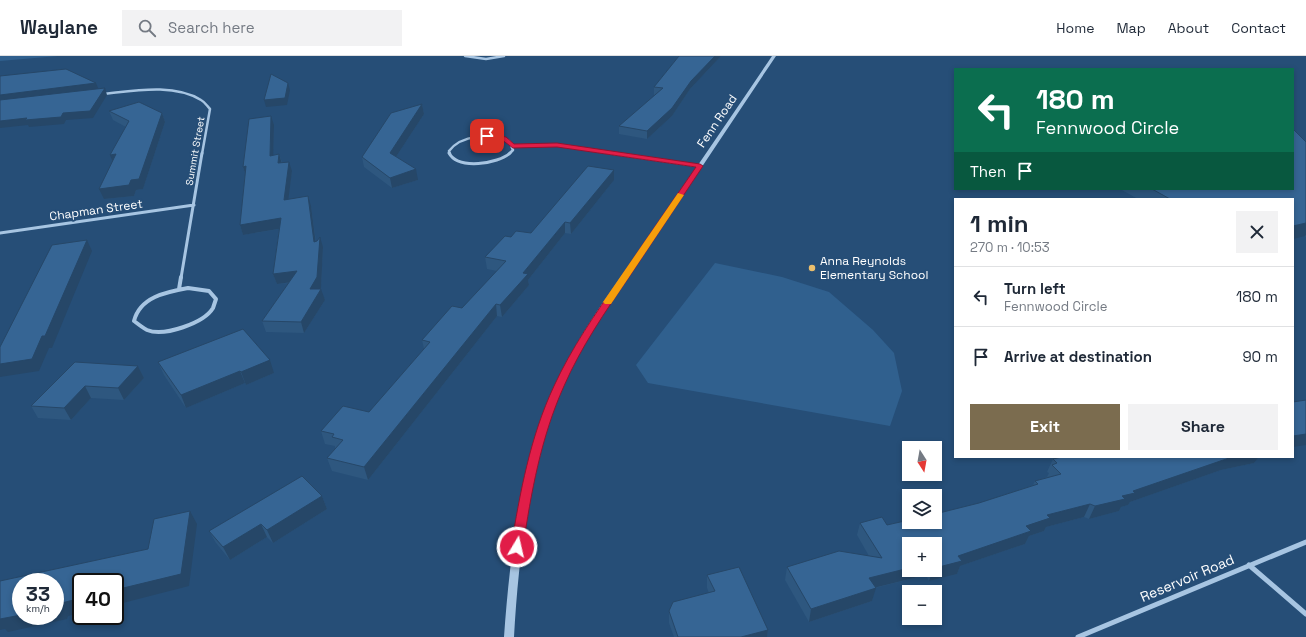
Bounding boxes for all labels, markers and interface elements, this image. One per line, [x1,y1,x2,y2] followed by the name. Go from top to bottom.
[122,10,402,46] search box
[20,15,98,40] text: Waylane
[136,17,158,39] icon: search
[168,18,255,37] text: Search here
[1056,19,1094,37] text: Home
[1116,19,1146,37] text: Map
[1168,19,1209,37] text: About
[1231,19,1286,37] text: Contact
[1036,81,1115,117] text: 180 m
[970,84,1022,136] icon: left
[693,91,741,151] street label: Fenn Road
[183,115,208,186] street label: Summit Street
[1036,116,1179,139] text: Fennwood Circle
[470,119,504,153] pin
[476,125,498,147] icon: arrive
[1014,160,1036,182] icon: arrive
[970,162,1006,181] text: Then
[48,196,144,224] street label: Chapman Street
[970,208,1029,239] text: 1 min
[1236,211,1278,253] button: close
[970,239,1050,256] text: 270 m · 10:53
[820,253,928,283] place label: Anna Reynolds Elementary School
[807,263,817,273] marker: Anna Reynolds Elementary School
[1004,279,1066,298] text: Turn left
[970,286,992,308] icon: left
[1236,287,1278,306] text: 180 m
[1004,298,1107,315] text: Fennwood Circle
[970,346,992,368] icon: arrive
[1004,347,1152,366] text: Arrive at destination
[1242,347,1278,366] text: 90 m
[970,404,1120,450] button: Exit
[1128,404,1278,450] button: Share
[902,441,942,481] north arrow
[902,441,942,625] map controls
[902,489,942,529] button: layers
[496,526,538,568] position arrow
[902,537,942,577] button: +
[1137,550,1237,606] street label: Reservoir Road
[72,573,124,625] speed limit sign: 40
[26,581,50,607] text: 33
[902,585,942,625] button: −
[26,602,50,615] text: km/h

